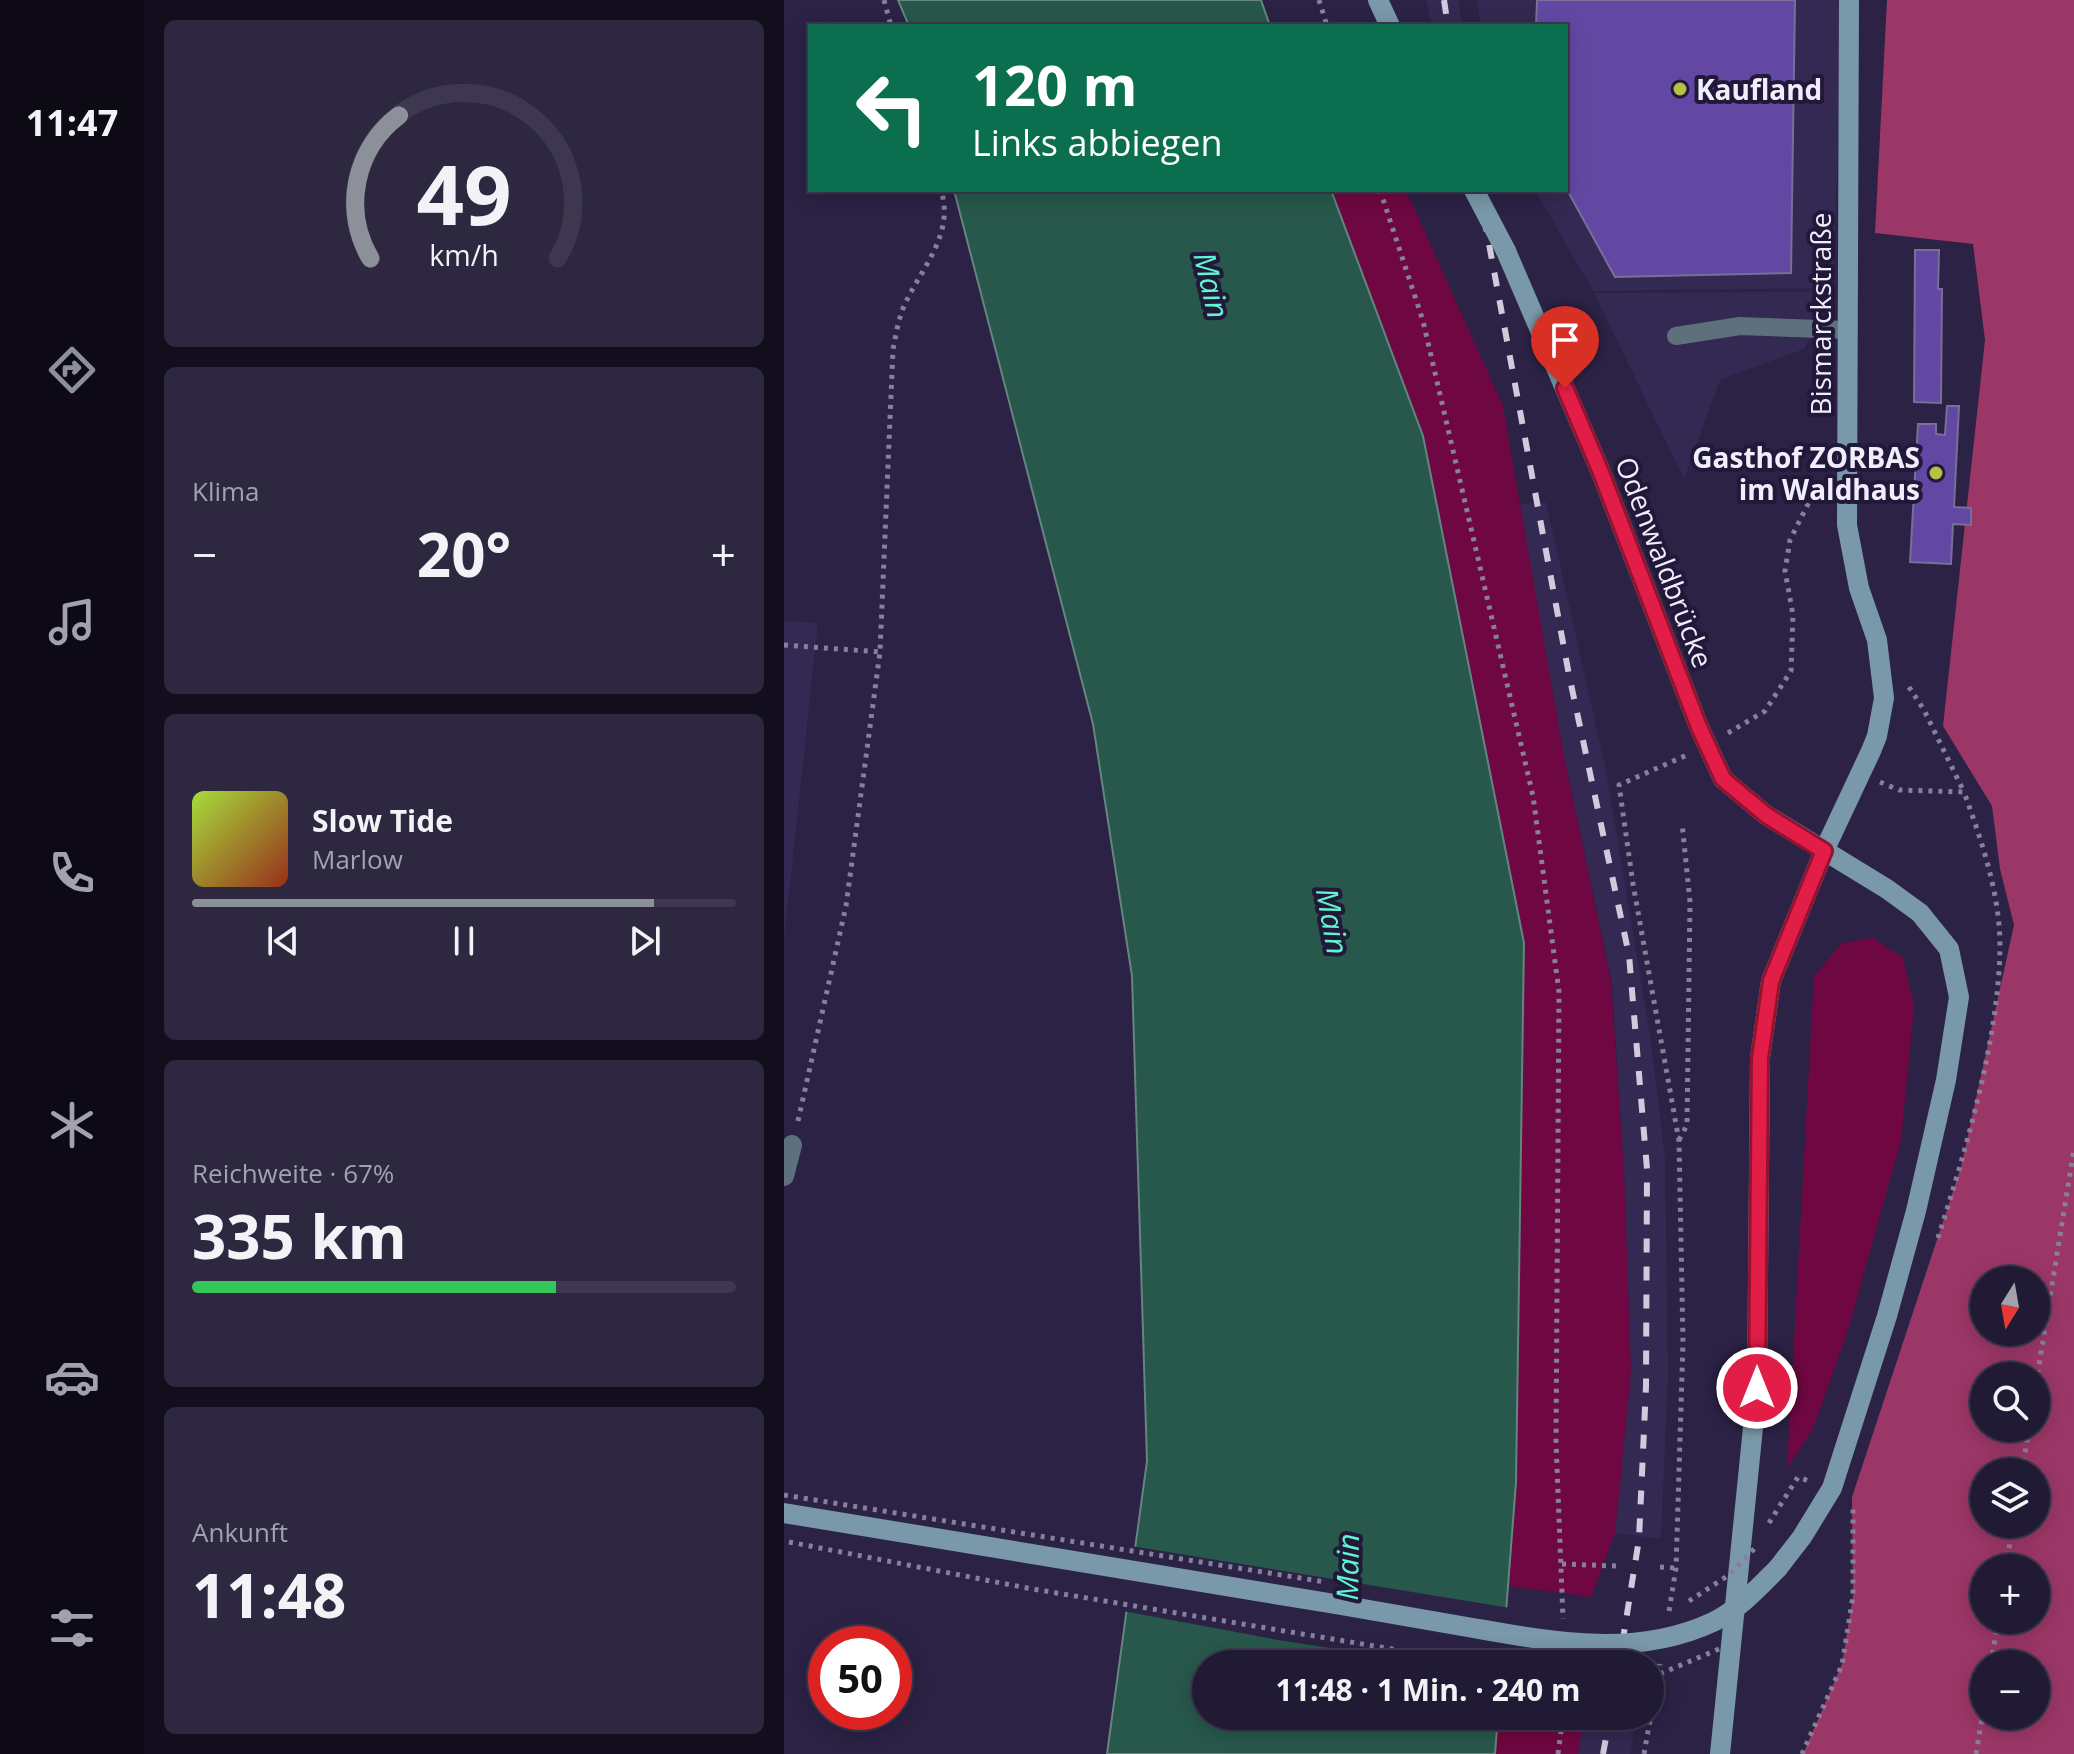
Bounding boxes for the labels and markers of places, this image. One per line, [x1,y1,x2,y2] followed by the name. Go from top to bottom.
[1696,70,1822,108] place label: Kaufland
[1671,80,1689,98] marker: Kaufland
[1531,306,1599,388] pin
[1692,438,1920,508] place label: Gasthof ZORBAS im Waldhaus
[1927,464,1945,482] marker: Gasthof ZORBAS im Waldhaus

